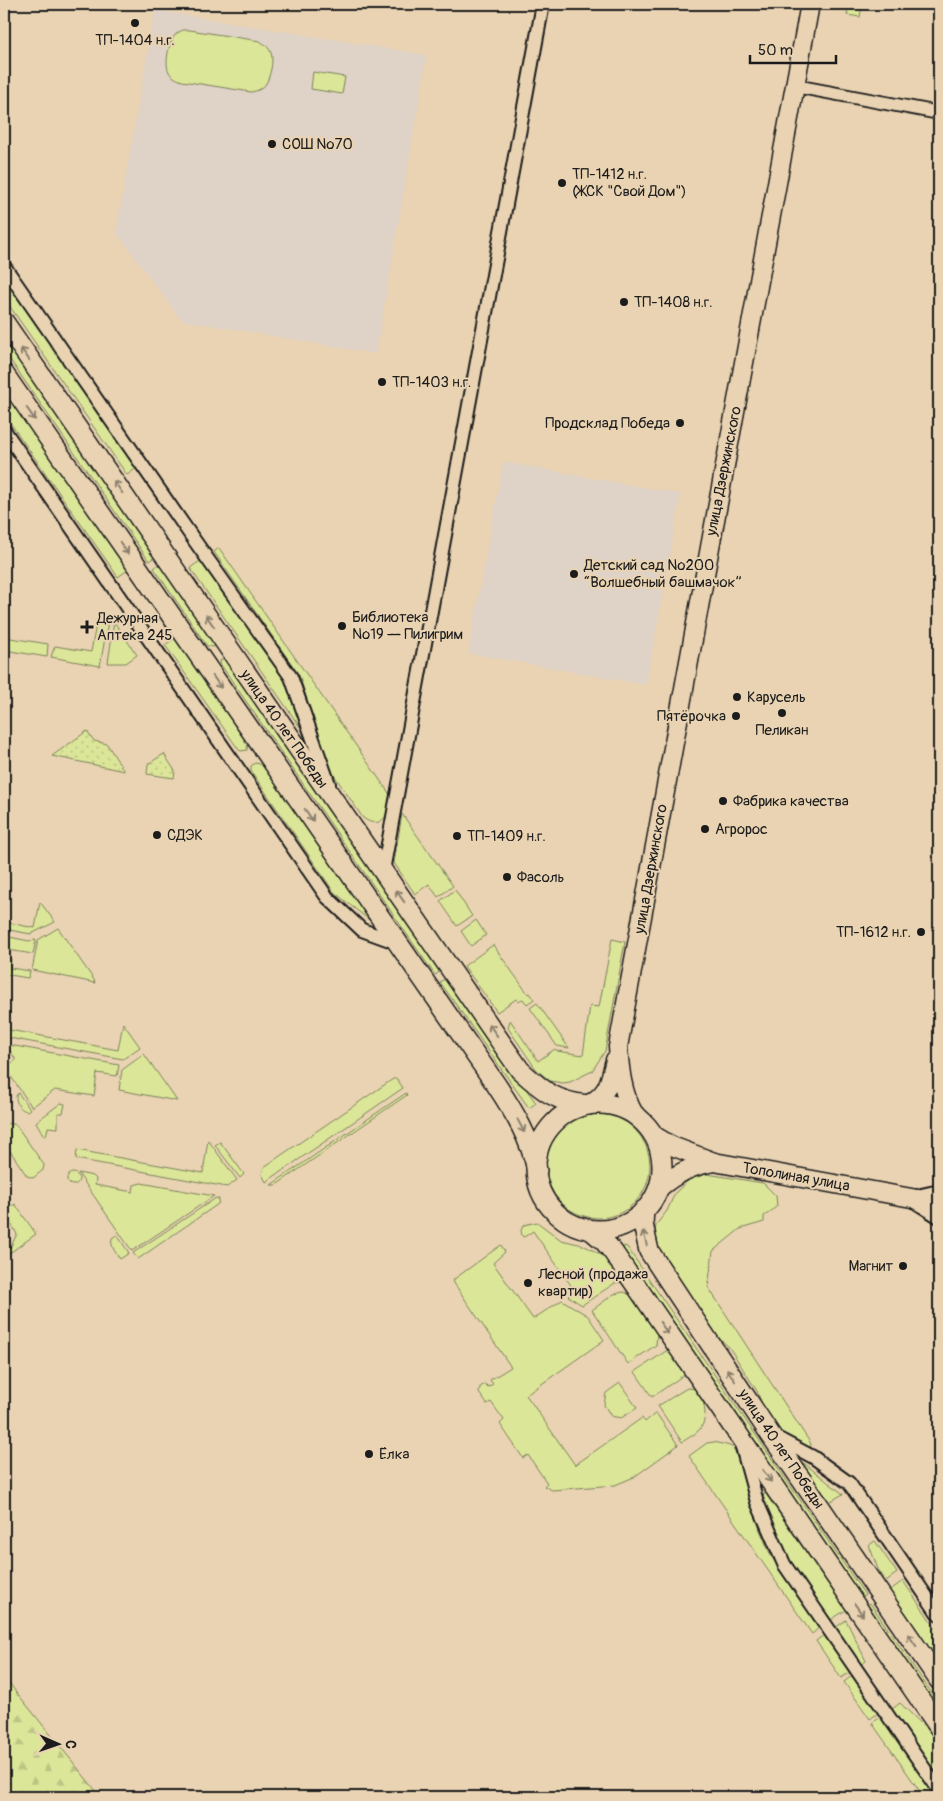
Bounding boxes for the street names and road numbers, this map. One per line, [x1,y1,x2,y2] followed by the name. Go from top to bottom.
[702,405,746,538] street label: улица Дзержинского
[235,665,332,792] street label: улица 40 лет Победы
[630,803,672,936] street label: улица Дзержинского
[741,1158,851,1196] street label: Тополиная улица
[733,1385,828,1513] street label: улица 40 лет Победы

